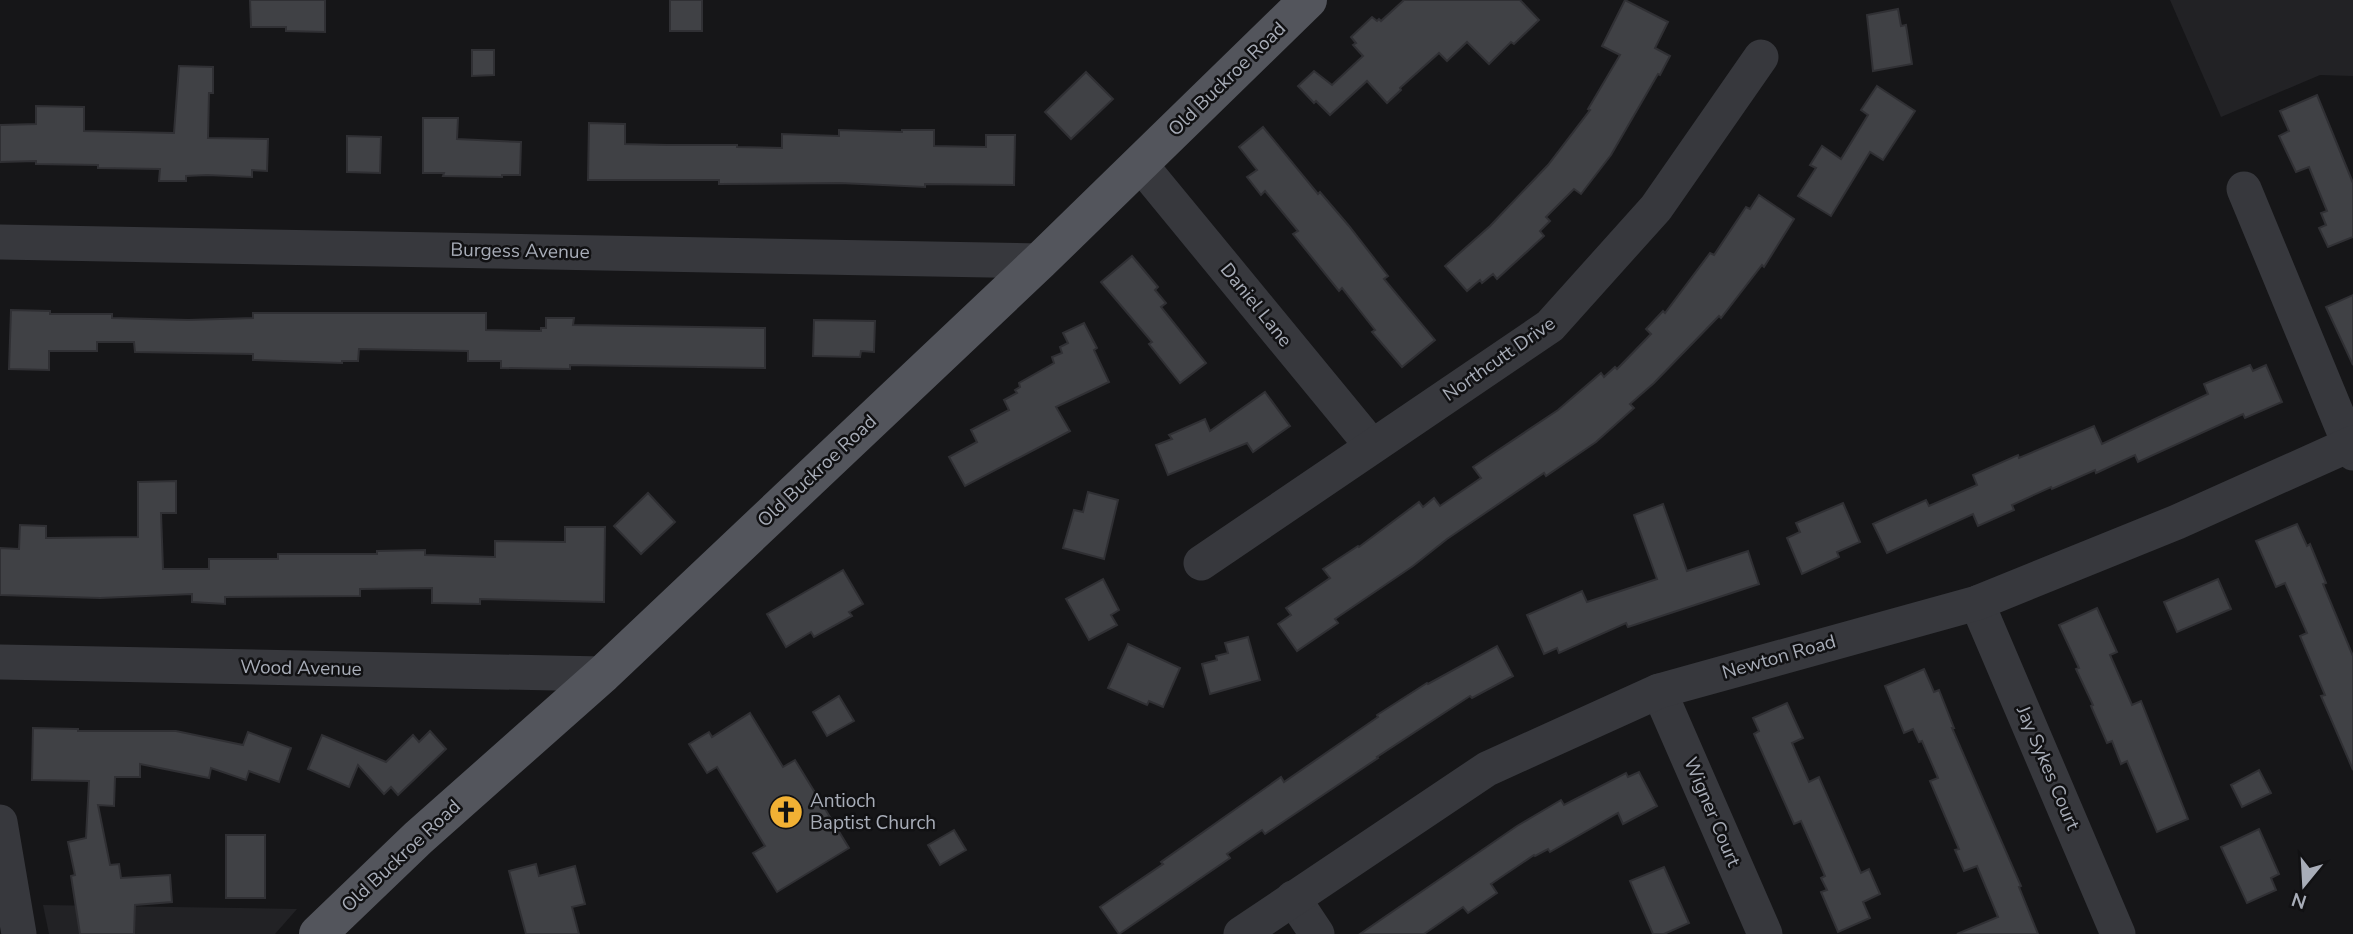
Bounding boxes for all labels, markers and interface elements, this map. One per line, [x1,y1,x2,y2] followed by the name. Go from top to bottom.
[1162,16,1292,142] street label: Old Buckroe Road
[450,237,590,265] street label: Burgess Avenue
[1214,257,1298,353] street label: Daniel Lane
[1438,311,1560,407] street label: Northcutt Drive
[752,409,882,533] street label: Old Buckroe Road
[1719,628,1839,686] street label: Newton Road
[240,654,362,682] street label: Wood Avenue
[2010,701,2086,835] street label: Jay Sykes Court
[1677,753,1747,871] street label: Wigner Court
[810,788,936,836] place label: Antioch Baptist Church
[767,793,805,831] church icon: Antioch Baptist Church
[336,794,466,918] street label: Old Buckroe Road
[2269,850,2339,920] north arrow
[2288,886,2310,915] text: N

